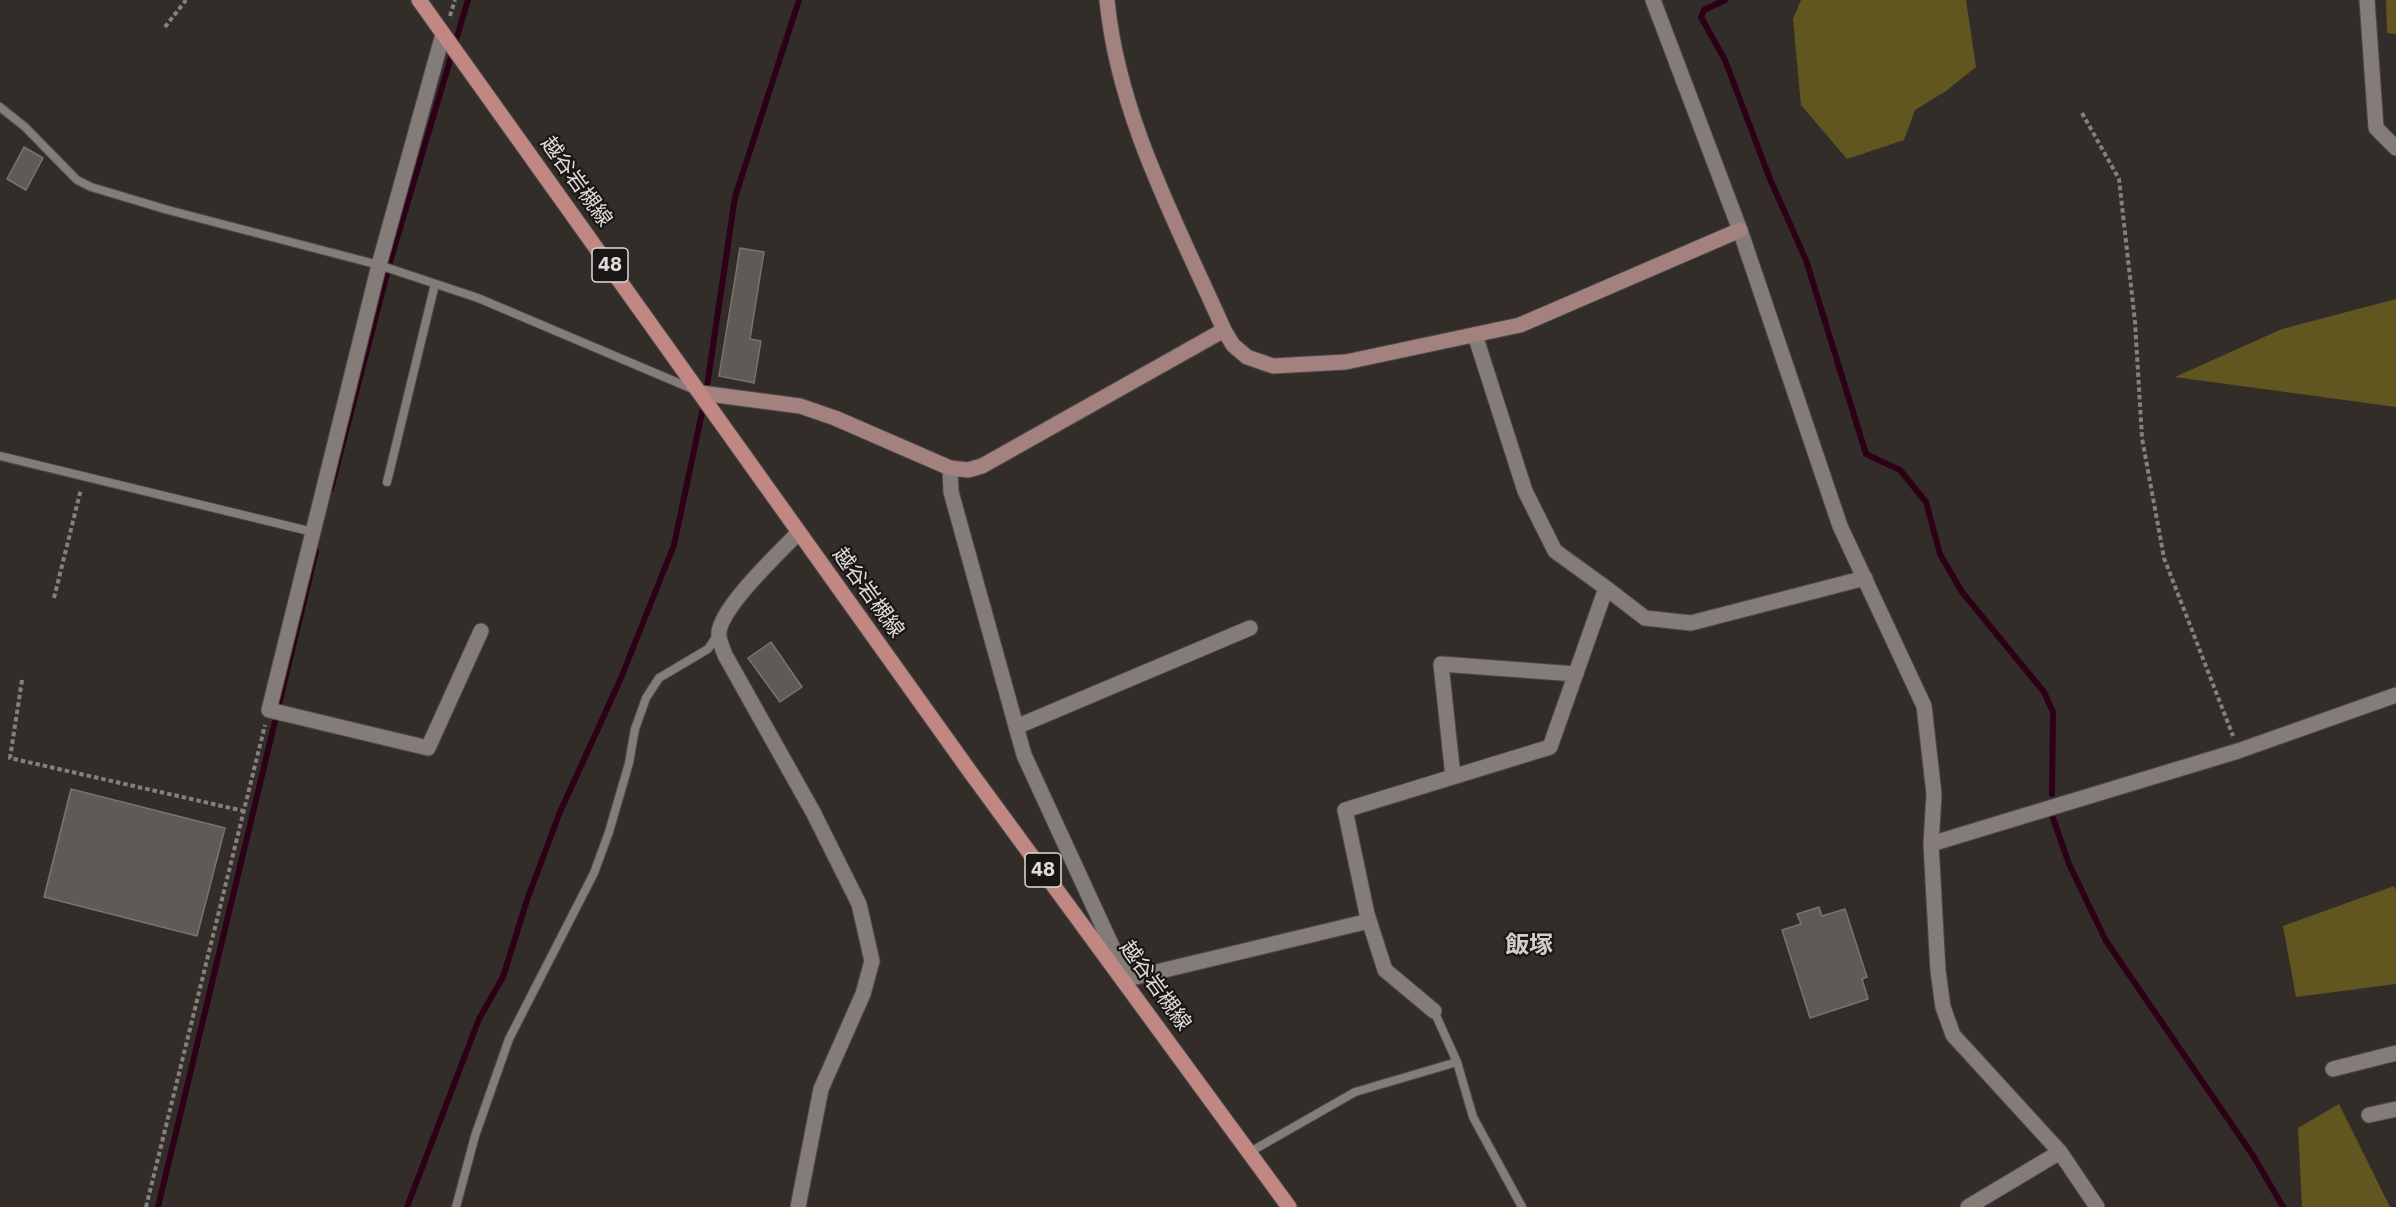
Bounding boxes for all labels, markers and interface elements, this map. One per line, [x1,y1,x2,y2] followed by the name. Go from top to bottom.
[535,132,617,232] street label: 越谷岩槻線
[592,248,628,282] road number: 48
[827,543,909,643] street label: 越谷岩槻線
[1025,853,1061,887] road number: 48
[1505,932,1553,960] district label: 飯塚
[1114,936,1196,1036] street label: 越谷岩槻線

